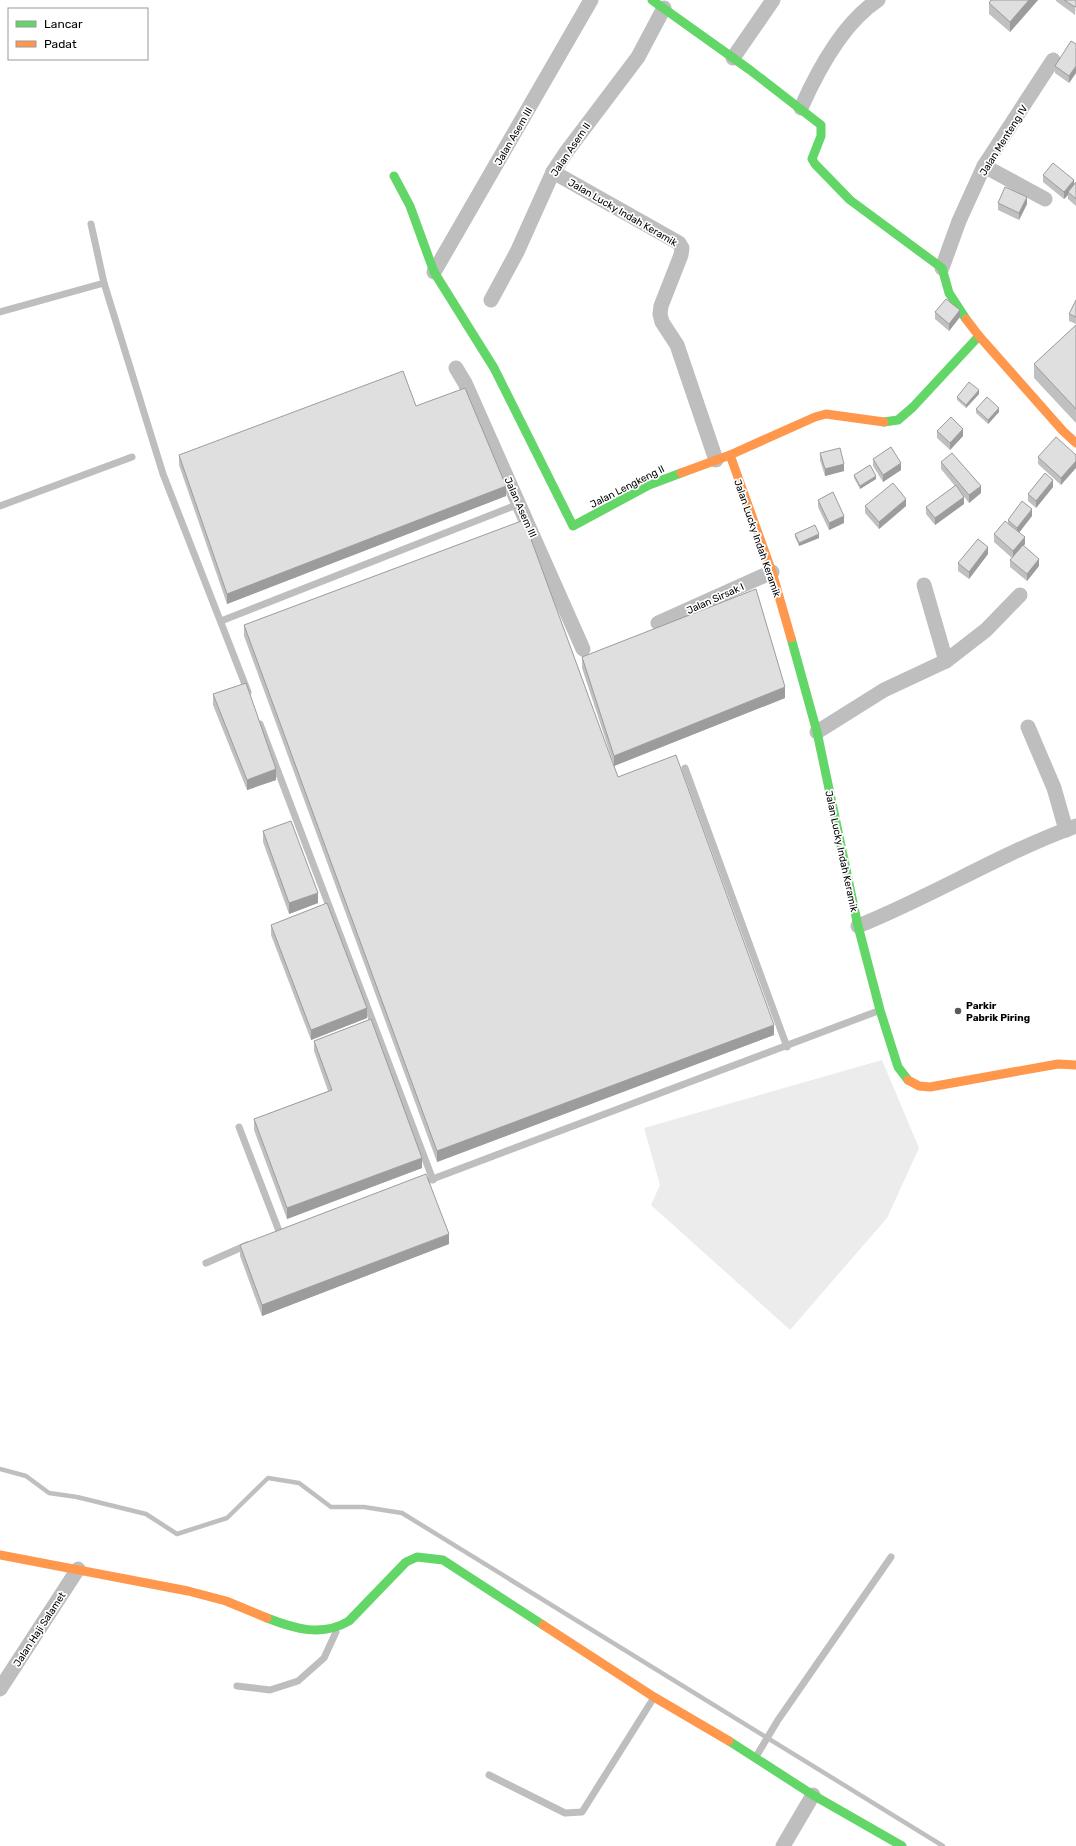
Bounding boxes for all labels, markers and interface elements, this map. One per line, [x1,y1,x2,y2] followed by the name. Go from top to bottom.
[8,8,148,60] legend
[44,17,83,31] text: Lancar
[44,37,77,51] text: Padat
[977,103,1031,178] street label: Jalan Menteng IV
[492,105,535,168] street label: Jalan Asem III
[548,120,593,179] street label: Jalan Asem II
[566,177,680,249] street label: Jalan Lucky Indah Keramik
[588,463,667,511] street label: Jalan Lengkeng II
[501,475,539,540] street label: Jalan Asem III
[731,478,783,600] street label: Jalan Lucky Indah Keramik
[685,581,746,617] street label: Jalan Sirsak I
[822,789,860,914] street label: Jalan Lucky Indah Keramik
[966,1000,1030,1024] place label: Parkir Pabrik Piring
[953,1006,963,1016] marker: Parkir Pabrik Piring
[11,1590,68,1669] street label: Jalan Haji Salamet

